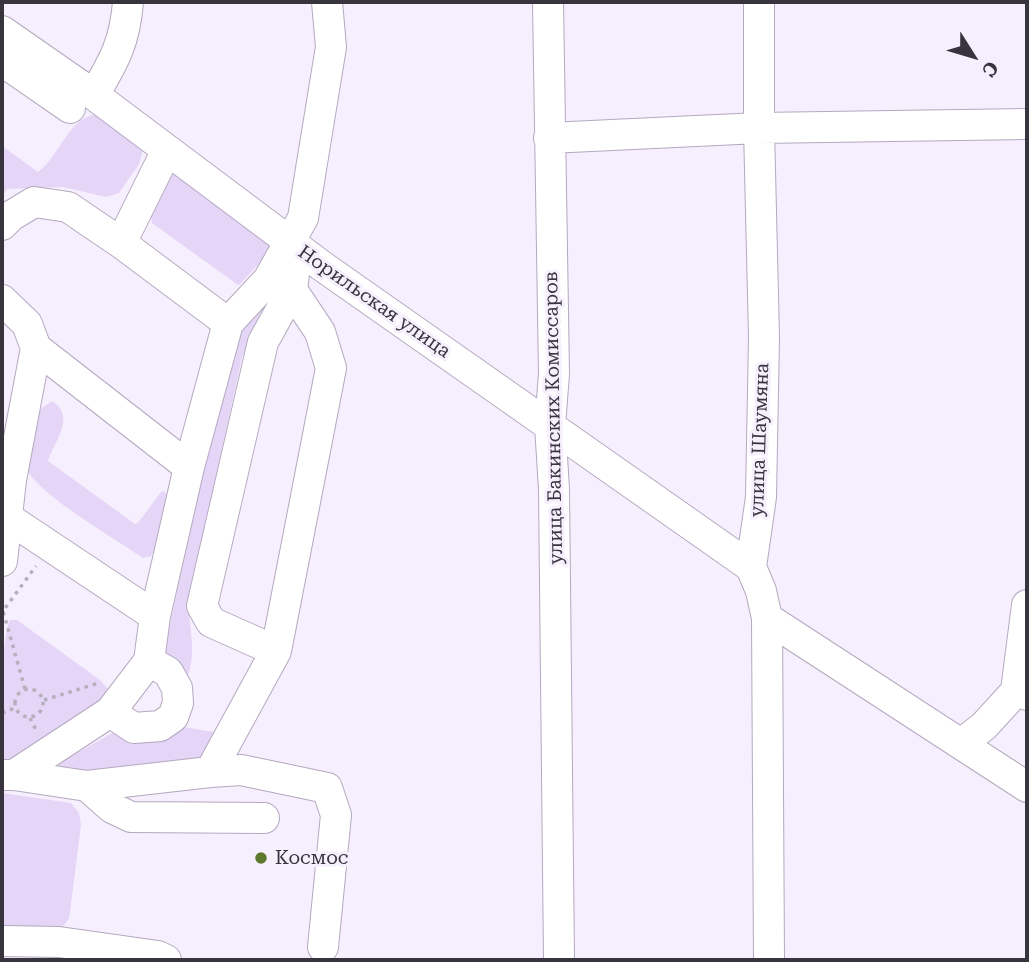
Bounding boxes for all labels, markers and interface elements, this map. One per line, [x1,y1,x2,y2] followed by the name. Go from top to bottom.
[938,21,1008,91] north arrow
[977,57,1003,81] text: С
[293,241,455,363] street label: Норильская улица
[540,271,568,565] street label: улица Бакинских Комиссаров
[746,362,774,518] street label: улица Шаумяна
[275,847,348,869] place label: Космос
[253,850,269,866] marker: Космос

